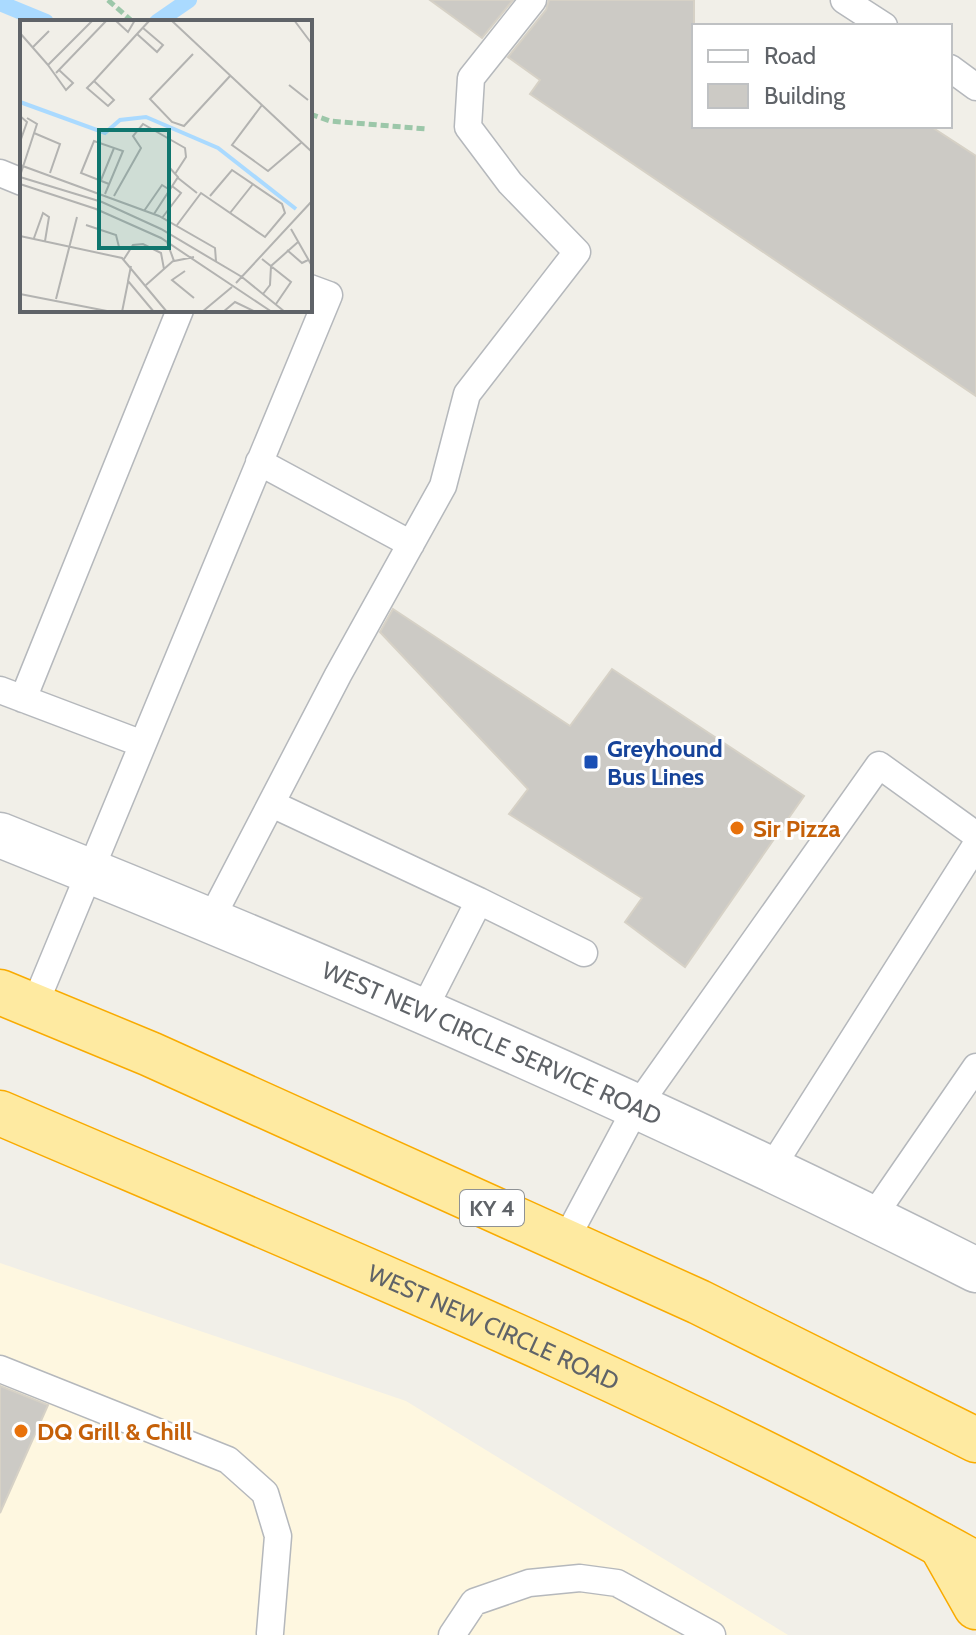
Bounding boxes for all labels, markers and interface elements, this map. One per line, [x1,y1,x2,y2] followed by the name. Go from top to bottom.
[20,20,312,312] inset map
[692,24,952,128] legend
[764,41,816,70] text: Road
[764,81,846,110] text: Building
[607,734,723,791] place label: Greyhound Bus Lines
[582,753,600,771] marker: Greyhound Bus Lines
[753,814,840,843] place label: Sir Pizza
[728,819,746,837] marker: Sir Pizza
[318,955,666,1130] street label: WEST NEW CIRCLE SERVICE ROAD
[460,1190,524,1226] road number: KY 4
[364,1258,624,1396] street label: WEST NEW CIRCLE ROAD
[37,1417,192,1446] place label: DQ Grill & Chill
[12,1422,30,1440] marker: DQ Grill & Chill

